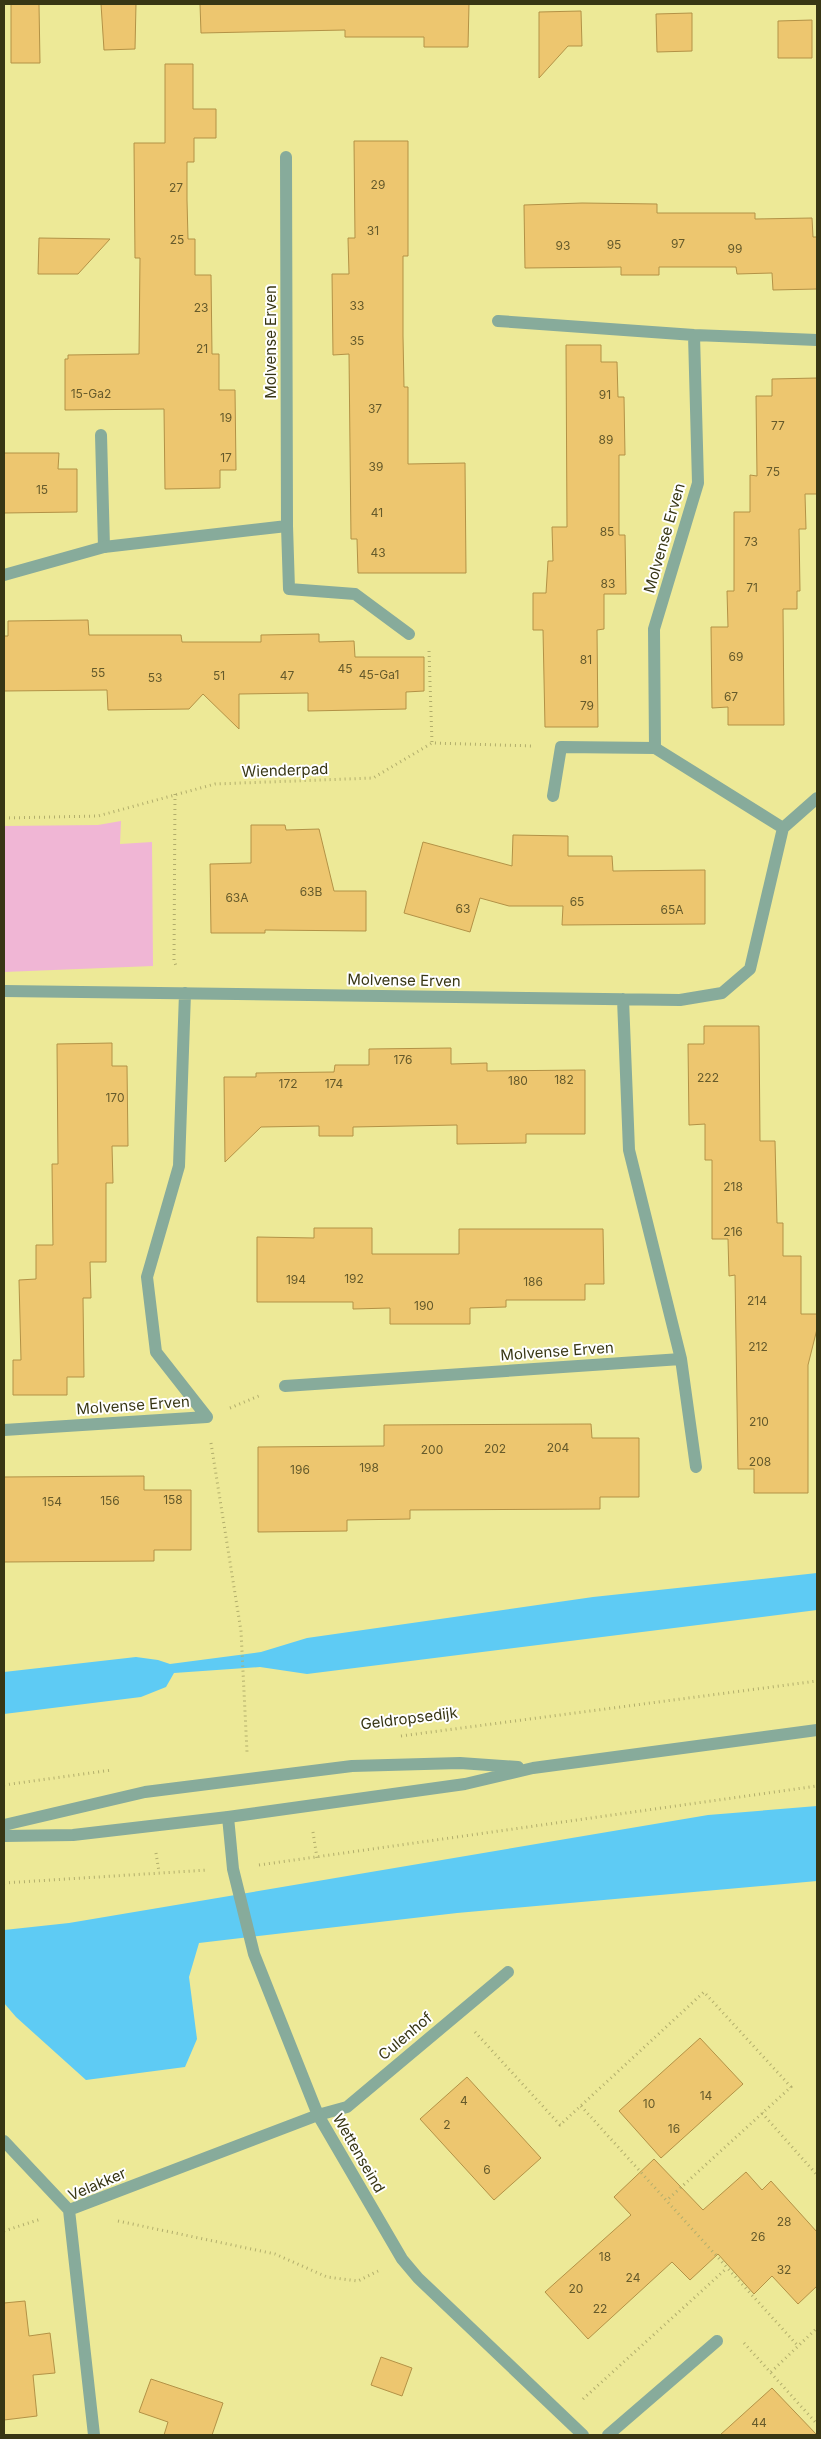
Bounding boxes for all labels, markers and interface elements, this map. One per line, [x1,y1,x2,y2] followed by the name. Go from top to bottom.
[371,177,385,192] house number: 29
[169,180,183,195] house number: 27
[367,223,379,238] house number: 31
[170,232,184,247] house number: 25
[671,236,685,251] house number: 97
[607,237,621,252] house number: 95
[556,238,570,253] house number: 93
[728,241,742,256] house number: 99
[261,285,280,399] street label: Molvense Erven
[350,298,364,313] house number: 33
[194,300,208,315] house number: 23
[350,333,364,348] house number: 35
[196,341,208,356] house number: 21
[71,386,111,401] house number: 15-Ga2
[599,387,611,402] house number: 91
[368,401,382,416] house number: 37
[220,410,232,425] house number: 19
[771,418,785,433] house number: 77
[599,432,613,447] house number: 89
[220,450,232,465] house number: 17
[369,459,383,474] house number: 39
[766,464,780,479] house number: 75
[639,481,689,595] street label: Molvense Erven
[36,482,48,497] house number: 15
[371,505,383,520] house number: 41
[600,524,614,539] house number: 85
[744,534,758,549] house number: 73
[370,545,386,560] house number: 43
[601,576,615,591] house number: 83
[746,580,758,595] house number: 71
[729,649,743,664] house number: 69
[580,652,592,667] house number: 81
[337,661,353,676] house number: 45
[91,665,105,680] house number: 55
[359,667,399,682] house number: 45-Ga1
[213,668,225,683] house number: 51
[280,668,294,683] house number: 47
[148,670,162,685] house number: 53
[724,689,738,704] house number: 67
[580,698,594,713] house number: 79
[241,759,329,781] street label: Wienderpad
[300,884,322,899] house number: 63B
[225,890,249,905] house number: 63A
[570,894,584,909] house number: 65
[456,901,470,916] house number: 63
[660,902,684,917] house number: 65A
[347,970,461,990] street label: Molvense Erven
[394,1052,412,1067] house number: 176
[697,1070,719,1085] house number: 222
[554,1072,574,1087] house number: 182
[508,1073,528,1088] house number: 180
[279,1076,298,1091] house number: 172
[325,1076,344,1091] house number: 174
[105,1090,125,1105] house number: 170
[723,1179,743,1194] house number: 218
[723,1224,743,1239] house number: 216
[344,1271,364,1286] house number: 192
[286,1272,306,1287] house number: 194
[523,1274,543,1289] house number: 186
[747,1293,767,1308] house number: 214
[414,1298,434,1313] house number: 190
[500,1338,614,1364] street label: Molvense Erven
[748,1339,768,1354] house number: 212
[76,1392,190,1418] street label: Molvense Erven
[749,1414,769,1429] house number: 210
[547,1440,570,1455] house number: 204
[484,1441,506,1456] house number: 202
[421,1442,443,1457] house number: 200
[749,1454,771,1469] house number: 208
[359,1460,379,1475] house number: 198
[290,1462,310,1477] house number: 196
[163,1492,183,1507] house number: 158
[100,1493,120,1508] house number: 156
[42,1494,62,1509] house number: 154
[359,1703,459,1733] street label: Geldropsedijk
[374,2008,436,2064] street label: Culenhof
[700,2088,713,2103] house number: 14
[460,2093,468,2108] house number: 4
[643,2096,655,2111] house number: 10
[329,2110,389,2196] street label: Wettenseind
[443,2117,451,2132] house number: 2
[668,2121,680,2136] house number: 16
[483,2162,491,2177] house number: 6
[65,2163,129,2205] street label: Velakker
[777,2214,791,2229] house number: 28
[751,2229,765,2244] house number: 26
[599,2249,611,2264] house number: 18
[777,2262,791,2277] house number: 32
[626,2270,641,2285] house number: 24
[569,2281,583,2296] house number: 20
[593,2301,607,2316] house number: 22
[751,2415,767,2430] house number: 44

